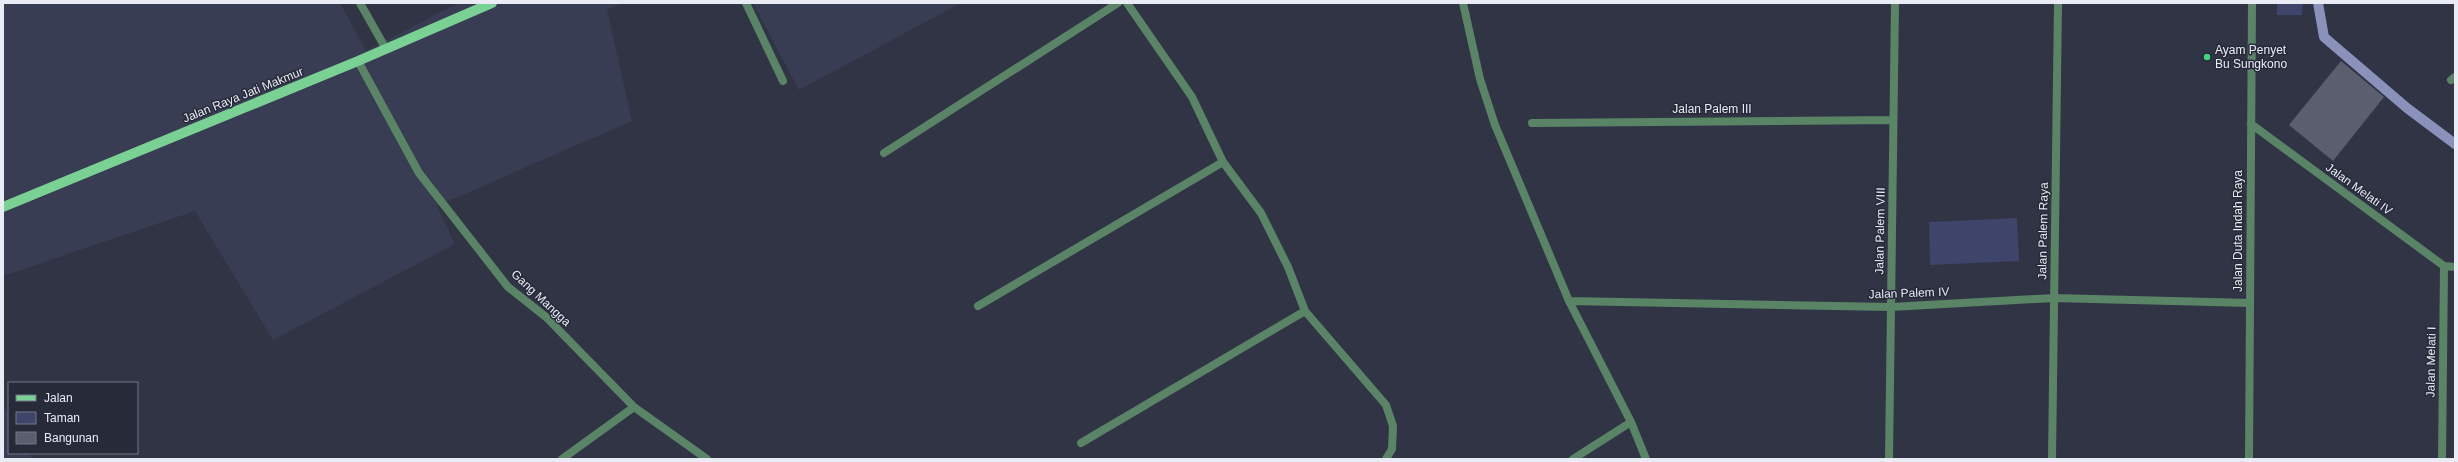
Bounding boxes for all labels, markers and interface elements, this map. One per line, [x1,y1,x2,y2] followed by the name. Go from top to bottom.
[2215,43,2287,71] place label: Ayam Penyet Bu Sungkono
[2202,52,2212,62] marker: Ayam Penyet Bu Sungkono
[181,64,305,126] street label: Jalan Raya Jati Makmur
[1672,102,1752,116] street label: Jalan Palem III
[2323,160,2395,218] street label: Jalan Melati IV
[2231,170,2245,292] street label: Jalan Duta Indah Raya
[2035,182,2051,280] street label: Jalan Palem Raya
[1872,187,1888,275] street label: Jalan Palem VIII
[508,267,574,329] street label: Gang Mangga
[1868,285,1950,301] street label: Jalan Palem IV
[2423,327,2439,397] street label: Jalan Melati I
[8,382,138,454] legend
[44,391,73,405] text: Jalan
[44,411,80,425] text: Taman
[44,431,99,445] text: Bangunan

